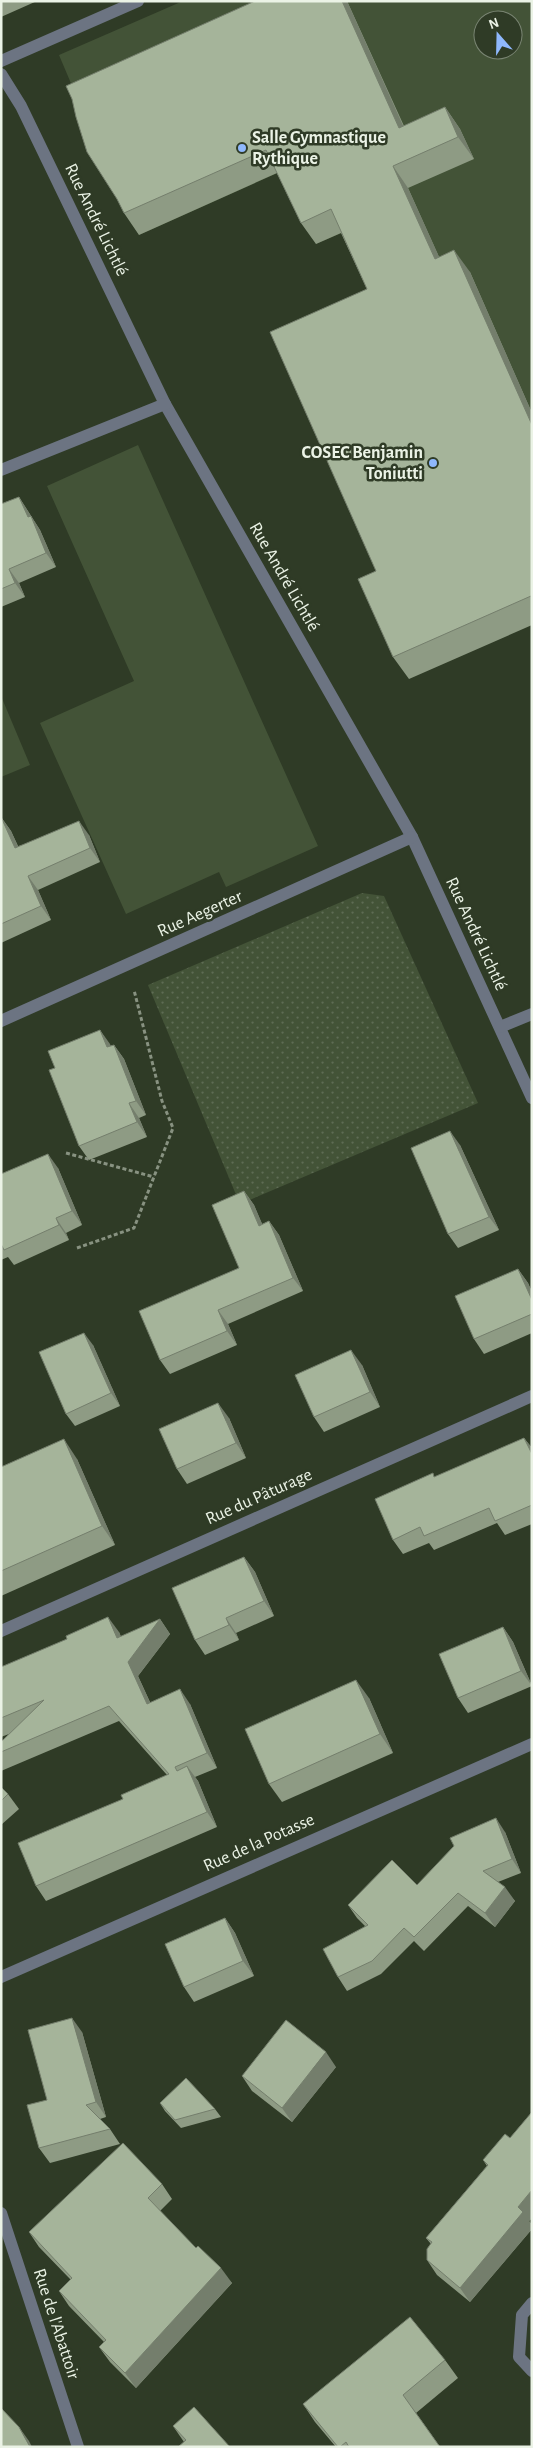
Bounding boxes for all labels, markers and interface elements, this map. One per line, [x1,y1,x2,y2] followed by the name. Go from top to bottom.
[473,10,523,60] north arrow
[487,15,501,32] text: N
[252,129,386,168] place label: Salle Gymnastique Rythique
[236,142,248,154] marker: Salle Gymnastique Rythique
[61,161,131,279] street label: Rue André Lichtlé
[301,444,423,483] place label: COSEC Benjamin Toniutti
[427,457,439,469] marker: COSEC Benjamin Toniutti
[246,519,322,635] street label: Rue André Lichtlé
[442,875,510,993] street label: Rue André Lichtlé
[155,887,245,941] street label: Rue Aegerter
[203,1465,315,1529] street label: Rue du Pâturage
[201,1810,317,1876] street label: Rue de la Potasse
[30,2266,82,2382] street label: Rue de l'Abattoir

